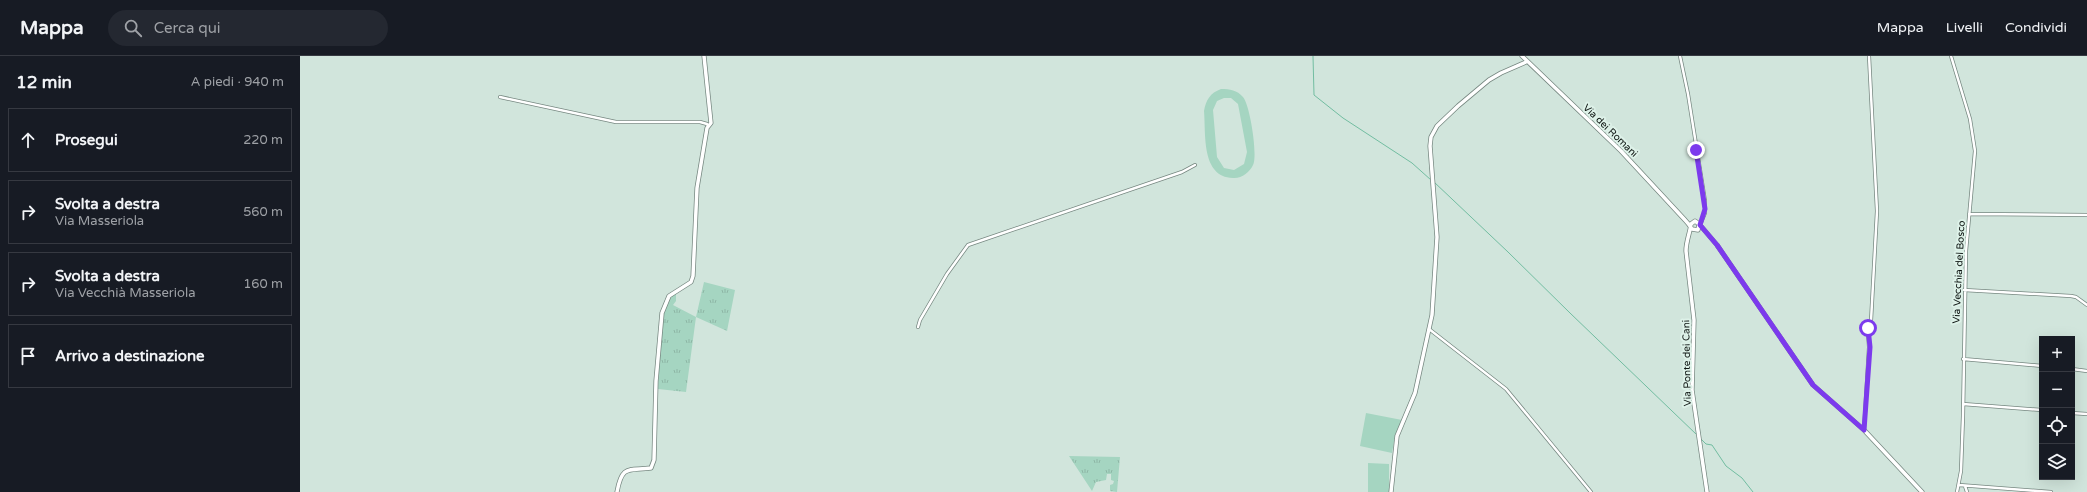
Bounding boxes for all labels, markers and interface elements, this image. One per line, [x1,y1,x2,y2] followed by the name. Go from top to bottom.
[108,10,388,46] search box
[20,17,84,39] text: Mappa
[122,17,144,39] icon: search
[154,19,221,37] text: Cerca qui
[1877,19,1924,36] text: Mappa
[1946,19,1983,36] text: Livelli
[2005,19,2067,36] text: Condividi
[16,72,72,93] text: 12 min
[191,74,284,90] text: A piedi · 940 m
[1581,102,1640,160] street label: Via dei Romani
[17,129,39,151] icon: ahead
[55,131,118,149] text: Prosegui
[243,132,283,148] text: 220 m
[1687,141,1705,159] route end
[55,195,160,213] text: Svolta a destra
[17,201,39,223] icon: right
[243,204,283,220] text: 560 m
[55,213,144,229] text: Via Masseriola
[1950,220,1968,324] street label: Via Vecchia del Bosco
[55,267,160,285] text: Svolta a destra
[17,273,39,295] icon: right
[243,276,283,292] text: 160 m
[55,285,196,301] text: Via Vecchià Masseriola
[1859,319,1877,337] route start
[1680,320,1694,406] street label: Via Ponte dei Cani
[2039,336,2075,480] map controls
[2039,336,2075,372] button: +
[17,345,39,367] icon: arrive
[55,347,205,365] text: Arrivo a destinazione
[2039,372,2075,408] button: −
[2039,408,2075,444] button: locate
[2039,444,2075,480] button: layers

